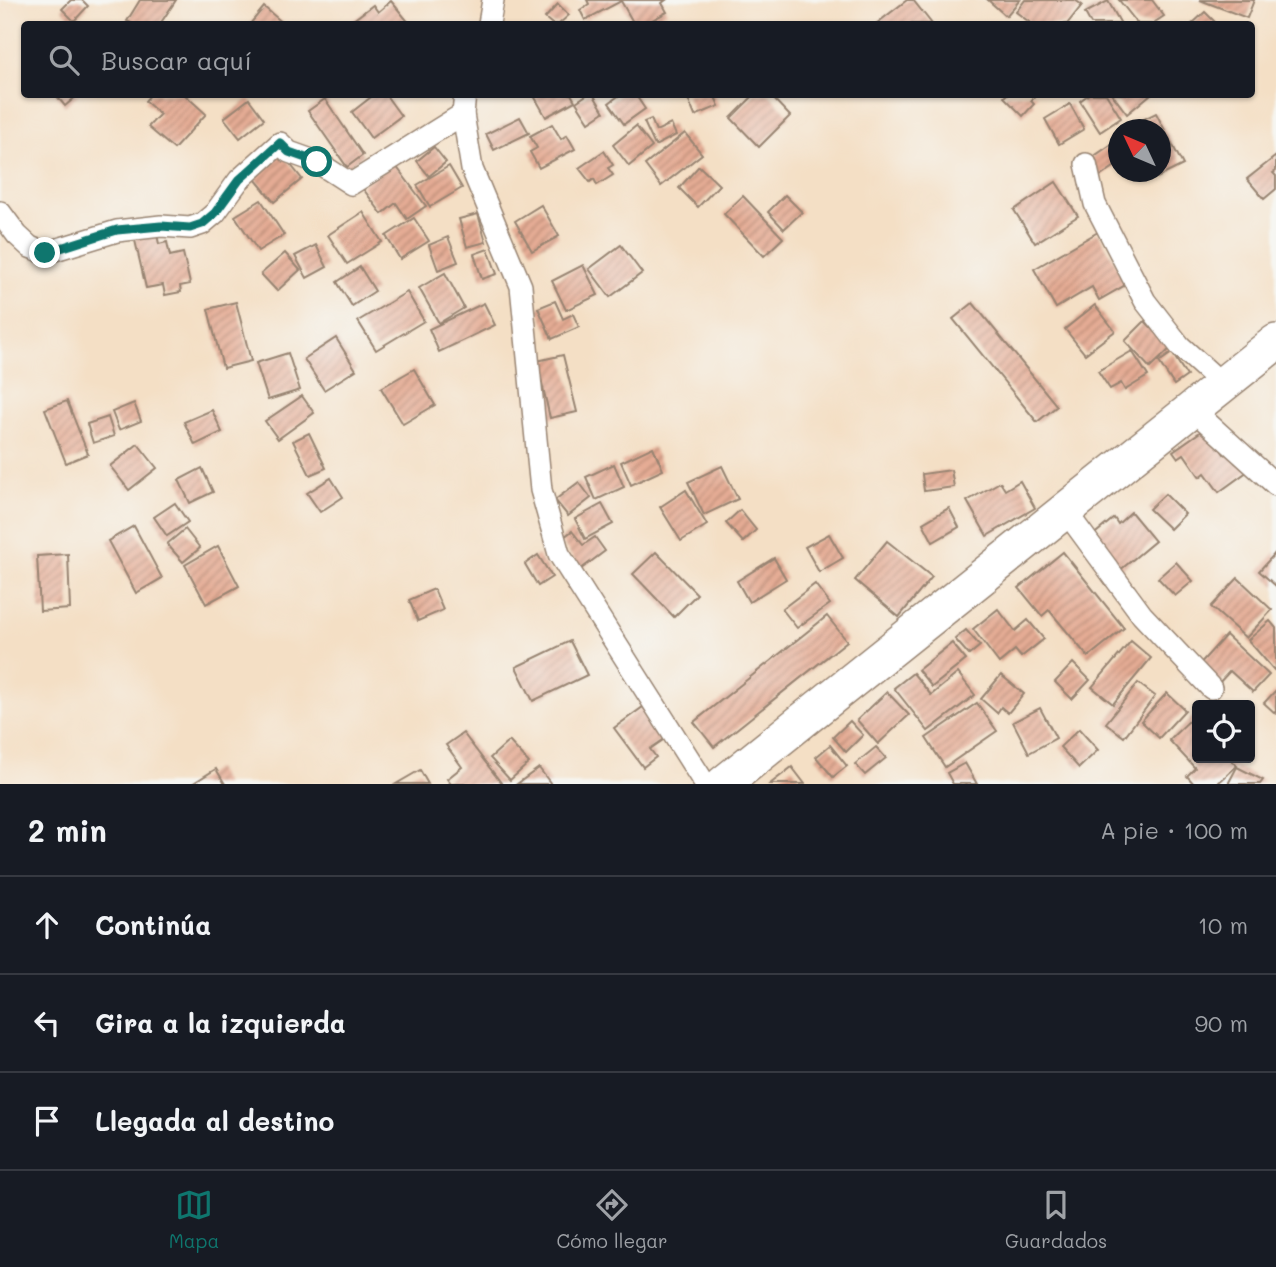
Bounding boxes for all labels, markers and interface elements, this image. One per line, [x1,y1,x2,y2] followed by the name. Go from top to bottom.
[21,21,1255,98] search box
[45,41,83,79] icon: search
[101,43,252,77] text: Buscar aquí
[1108,119,1171,182] north arrow
[301,146,332,177] route start
[29,237,60,268] route end
[1192,700,1255,763] map controls
[1192,700,1255,763] button: locate
[28,810,107,850] text: 2 min
[1100,815,1248,845] text: A pie · 100 m
[28,906,66,944] icon: ahead
[95,908,211,942] text: Continúa
[1198,910,1248,940] text: 10 m
[28,1004,66,1042] icon: left
[95,1006,346,1040] text: Gira a la izquierda
[1195,1008,1248,1038] text: 90 m
[28,1102,66,1140] icon: arrive
[95,1104,334,1138] text: Llegada al destino
[169,1186,219,1253] tab: Mapa
[557,1186,668,1253] tab: Cómo llegar
[1005,1186,1107,1253] tab: Guardados

